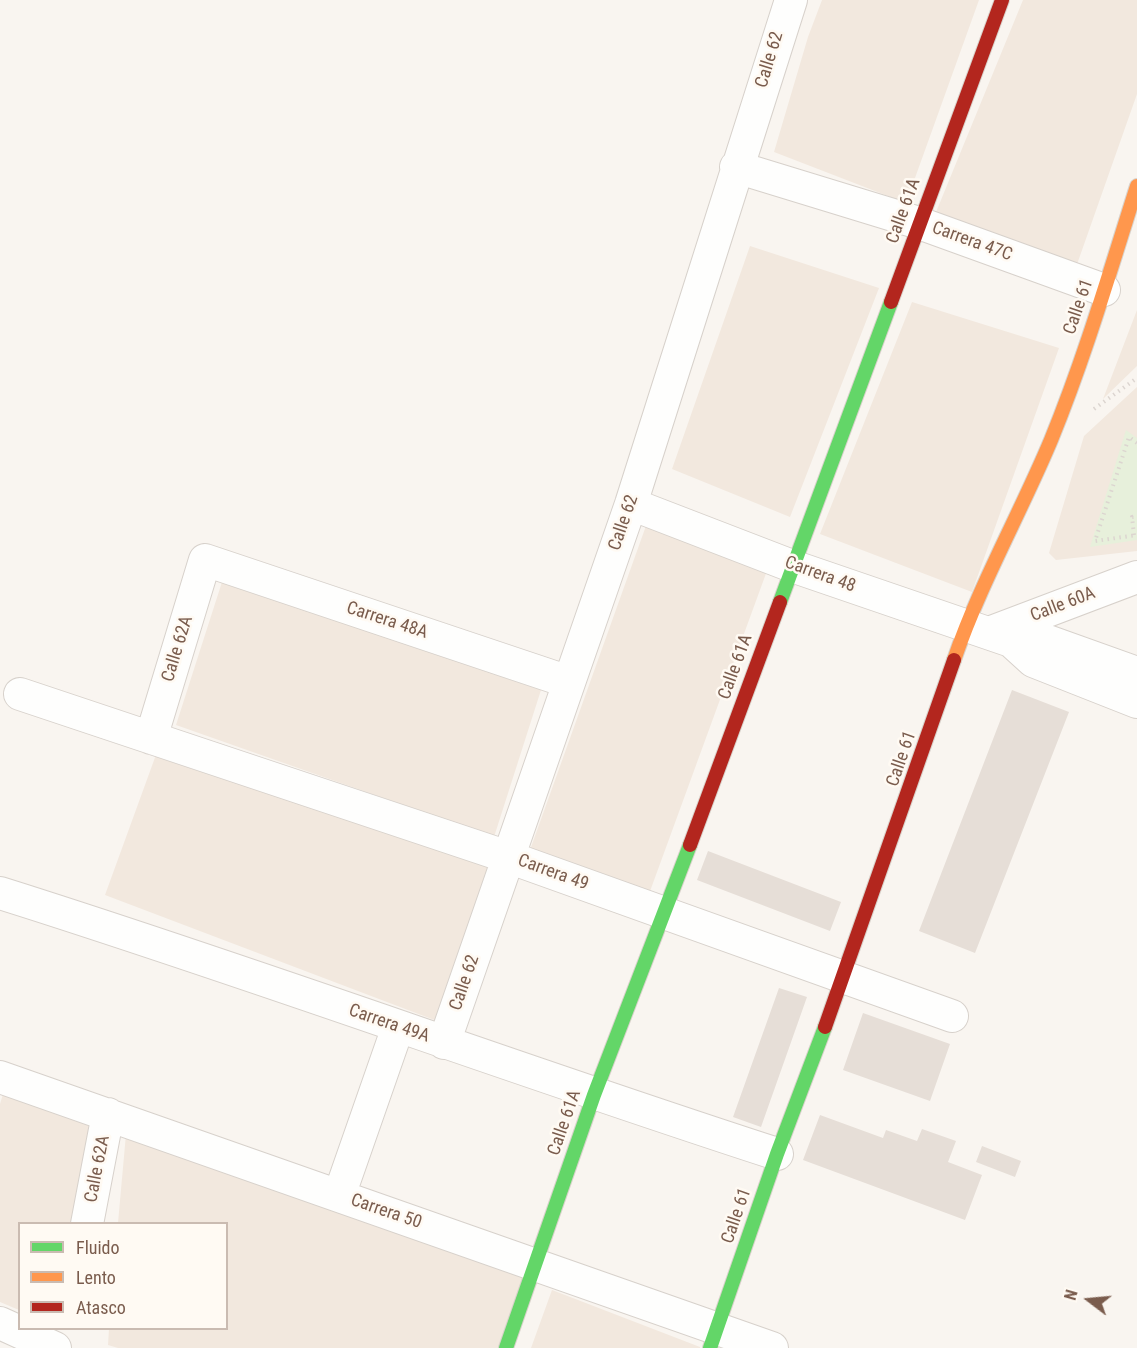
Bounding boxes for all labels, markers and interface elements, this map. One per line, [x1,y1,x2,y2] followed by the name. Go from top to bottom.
[751,29,789,91] street label: Calle 62
[882,175,926,247] street label: Calle 61A
[929,217,1015,267] street label: Carrera 47C
[1059,276,1099,338] street label: Calle 61
[604,492,644,554] street label: Calle 62
[782,552,858,598] street label: Carrera 48
[1027,583,1099,627] street label: Calle 60A
[344,598,430,644] street label: Carrera 48A
[158,613,198,685] street label: Calle 62A
[714,631,758,703] street label: Calle 61A
[882,728,922,790] street label: Calle 61
[515,850,591,896] street label: Carrera 49
[445,952,485,1014] street label: Calle 62
[346,1000,432,1048] street label: Carrera 49A
[544,1087,586,1159] street label: Calle 61A
[81,1134,115,1204] street label: Calle 62A
[717,1185,757,1247] street label: Calle 61
[348,1190,424,1234] street label: Carrera 50
[18,1222,228,1330] legend
[76,1237,120,1258] text: Fluido
[76,1267,116,1288] text: Lento
[1059,1270,1119,1330] north arrow
[1061,1288,1082,1302] text: N
[76,1297,126,1318] text: Atasco

